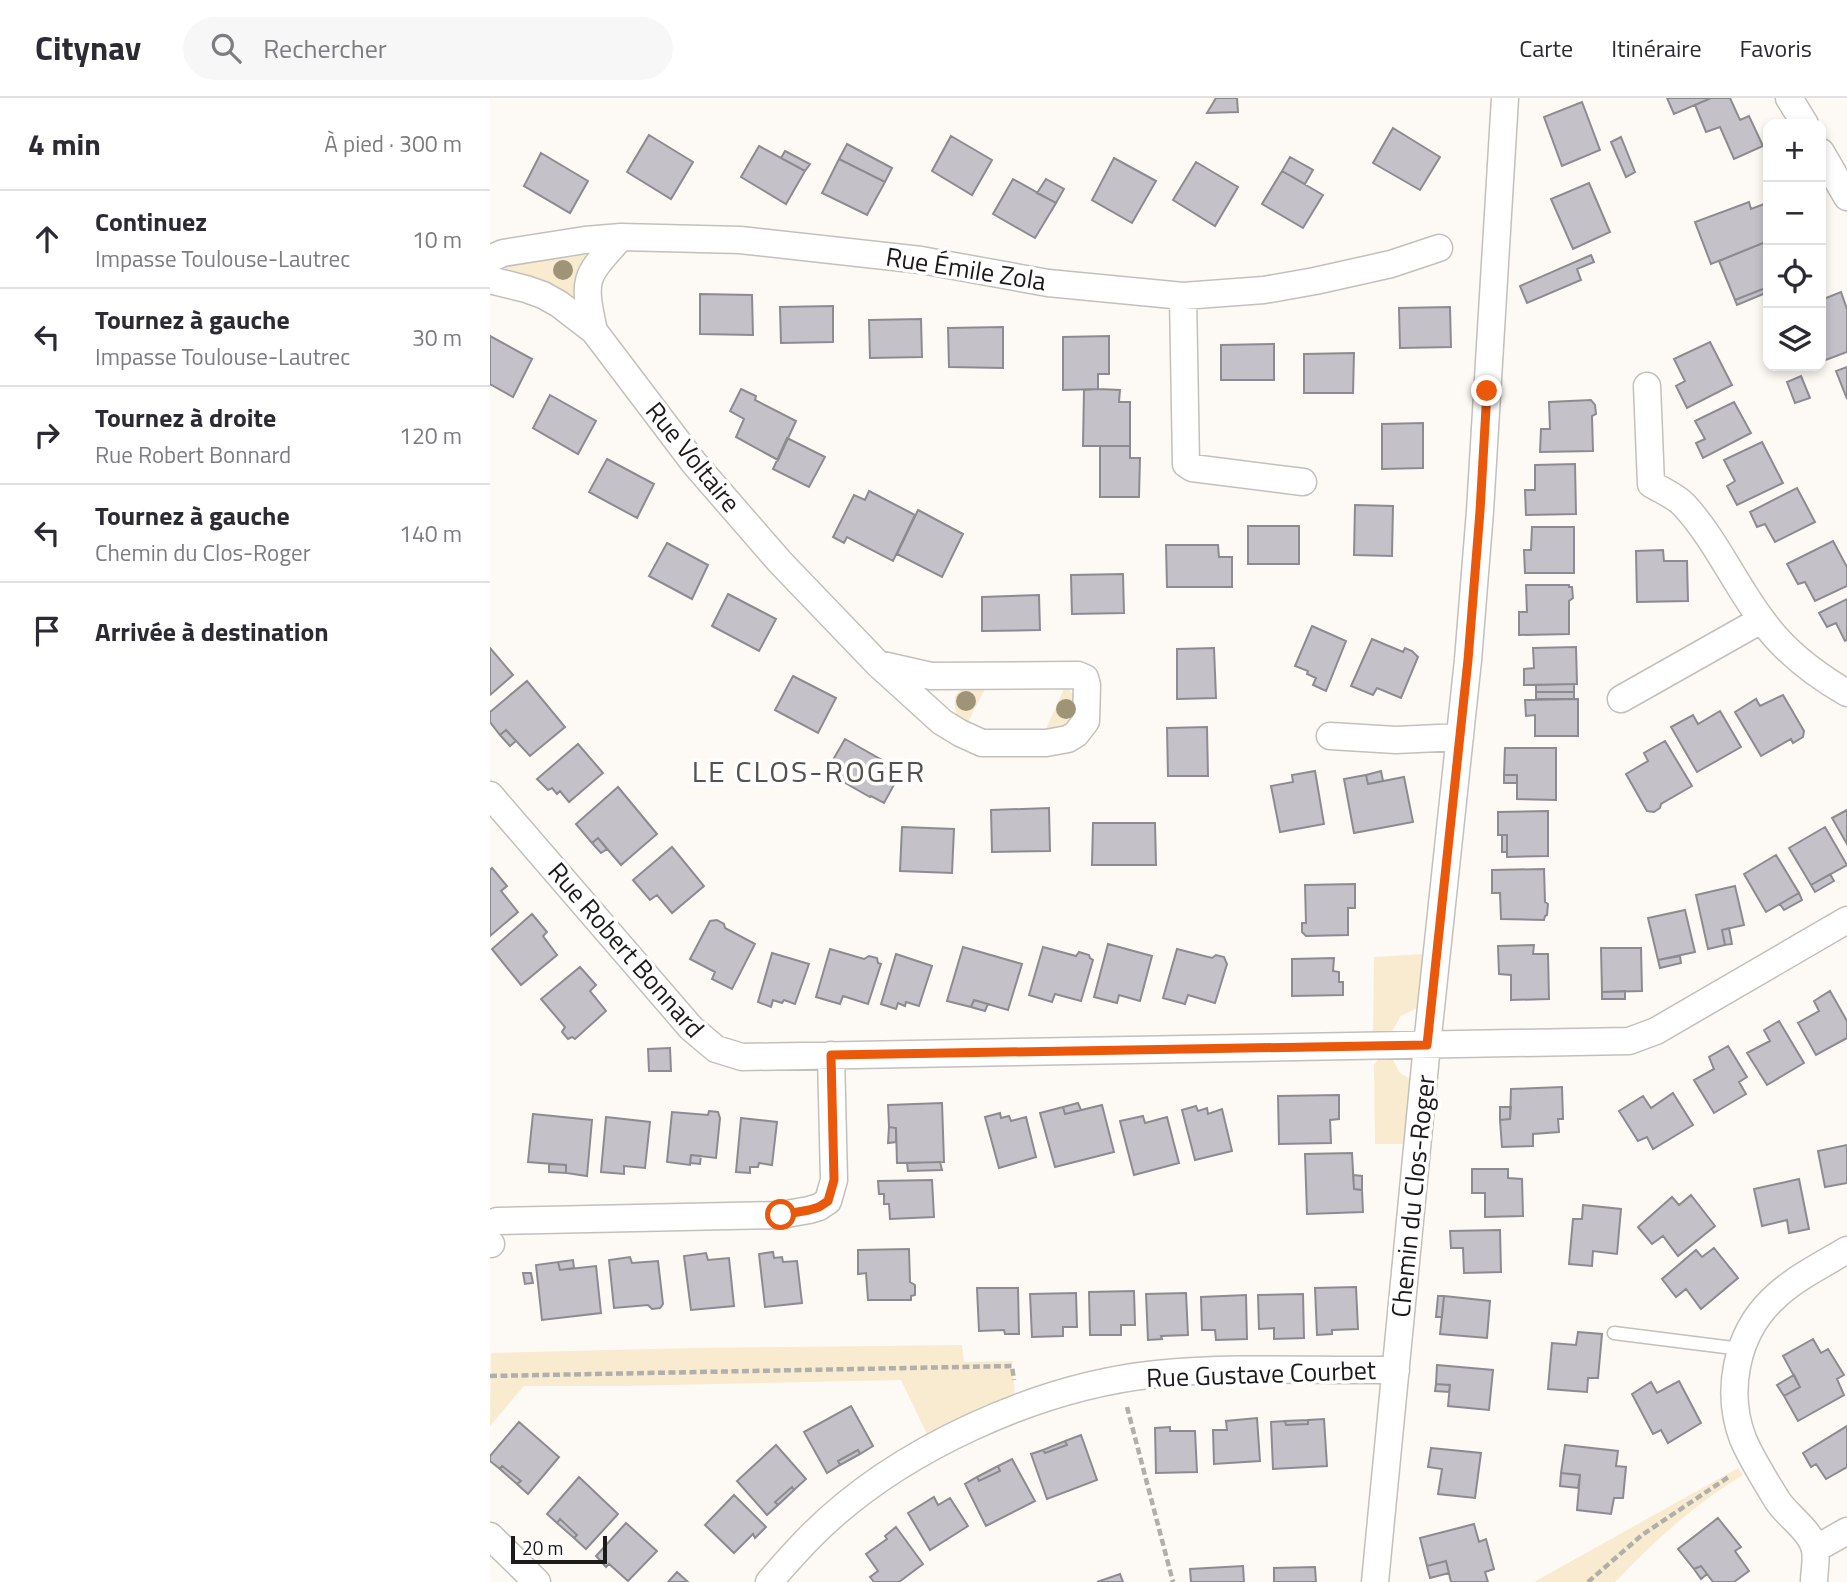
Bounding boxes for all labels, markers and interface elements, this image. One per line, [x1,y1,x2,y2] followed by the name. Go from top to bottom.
[183,17,673,80] search box
[35,23,141,73] text: Citynav
[207,29,245,67] icon: search
[263,29,387,68] text: Rechercher
[1519,30,1573,66] text: Carte
[1611,30,1702,66] text: Itinéraire
[1740,30,1812,66] text: Favoris
[1763,119,1826,371] map controls
[1763,119,1826,182] button: +
[28,121,101,167] text: 4 min
[324,126,462,161] text: À pied · 300 m
[1763,182,1826,245] button: −
[95,202,207,241] text: Continuez
[28,220,66,258] icon: ahead
[412,222,462,257] text: 10 m
[883,237,1049,300] street label: Rue Émile Zola
[95,241,350,276] text: Impasse Toulouse-Lautrec
[1763,245,1826,308] button: locate
[95,300,290,339] text: Tournez à gauche
[1763,308,1826,371] button: layers
[28,318,66,356] icon: left
[412,320,462,355] text: 30 m
[95,339,350,374] text: Impasse Toulouse-Lautrec
[1471,375,1502,406] route end
[637,393,750,520] street label: Rue Voltaire
[95,398,276,437] text: Tournez à droite
[28,416,66,454] icon: right
[399,418,462,453] text: 120 m
[95,437,291,472] text: Rue Robert Bonnard
[95,496,290,535] text: Tournez à gauche
[28,514,66,552] icon: left
[399,516,462,551] text: 140 m
[95,535,311,570] text: Chemin du Clos-Roger
[28,612,66,650] icon: arrive
[95,612,329,651] text: Arrivée à destination
[692,748,926,794] district label: LE CLOS-ROGER
[539,853,714,1046] street label: Rue Robert Bonnard
[1380,1073,1445,1319] street label: Chemin du Clos-Roger
[765,1199,796,1230] route start
[1145,1350,1377,1397] street label: Rue Gustave Courbet
[511,1533,607,1565] scale bar
[522,1533,563,1562] text: 20 m

